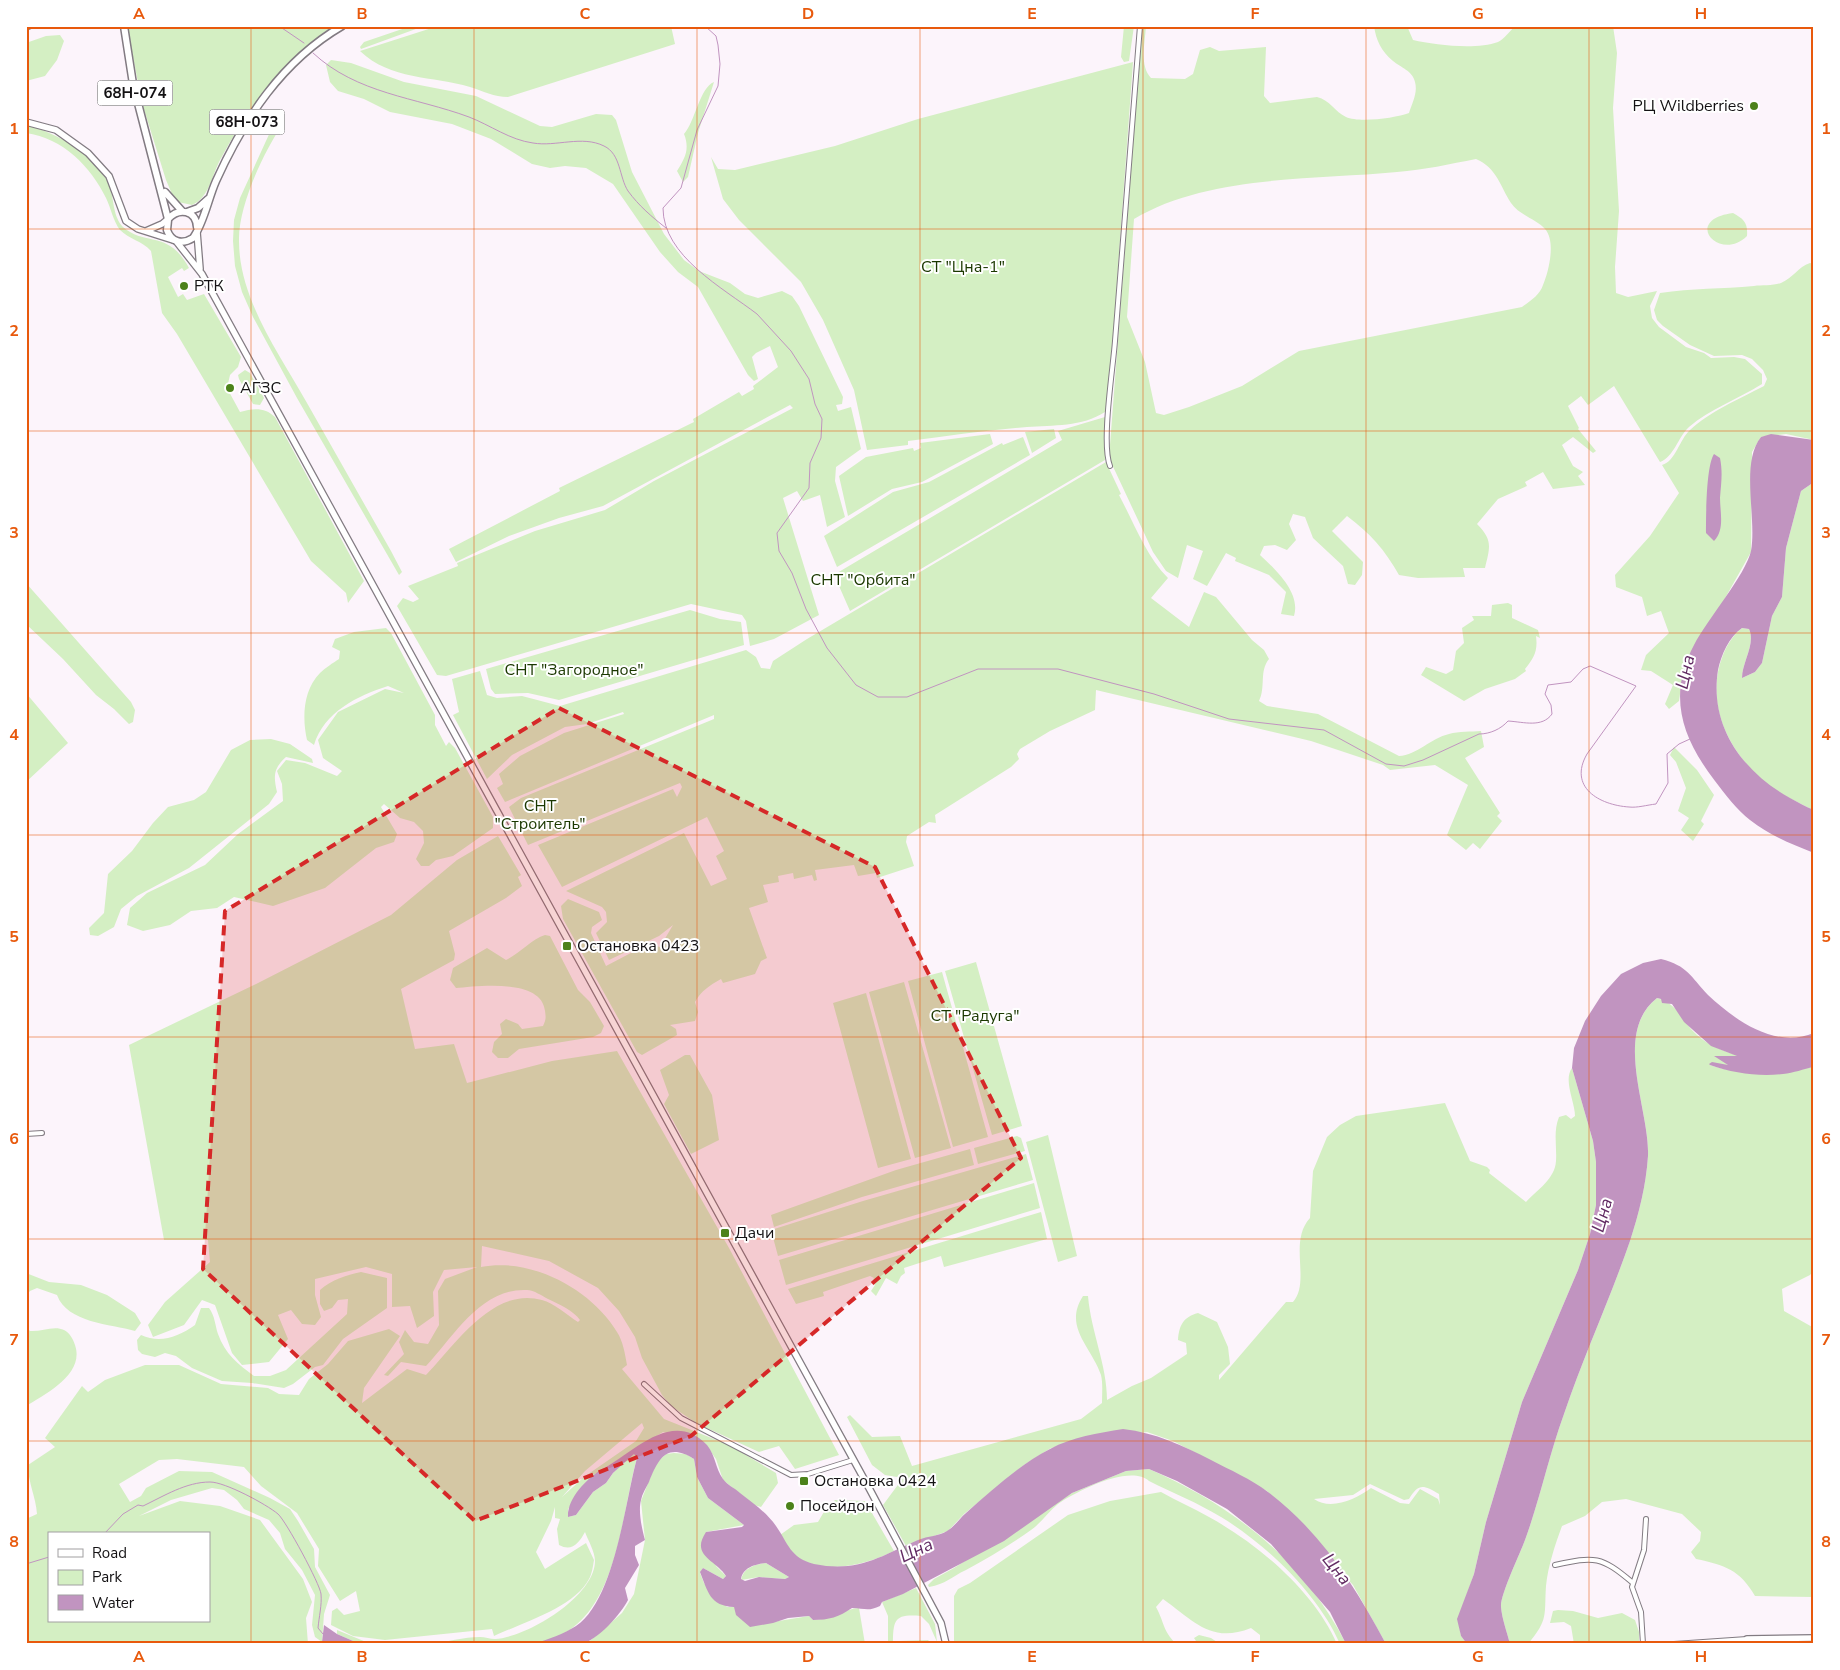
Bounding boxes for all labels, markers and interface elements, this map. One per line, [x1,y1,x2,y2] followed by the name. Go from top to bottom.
[133,3,145,25] text: A
[356,3,368,25] text: B
[580,3,591,25] text: C
[802,3,814,25] text: D
[1027,3,1037,25] text: E
[1251,3,1260,25] text: F
[1472,3,1484,25] text: G
[1695,3,1707,25] text: H
[98,80,172,106] road number: 68Н-074
[1633,95,1744,117] place label: РЦ Wildberries
[1748,100,1760,112] marker: РЦ Wildberries
[210,110,284,134] road number: 68Н-073
[9,118,19,140] text: 1
[1821,118,1831,140] text: 1
[921,256,1005,278] park label: СТ "Цна-1"
[194,275,224,297] place label: РТК
[178,280,190,292] marker: РТК
[9,320,19,342] text: 2
[1821,320,1831,342] text: 2
[240,377,282,399] place label: АГЗС
[224,382,236,394] marker: АГЗС
[9,522,19,544] text: 3
[1821,522,1831,544] text: 3
[810,569,916,591] park label: CНТ "Орбита"
[1670,653,1700,691] water label: Цна
[504,659,644,681] park label: СНТ "Загородное"
[9,724,19,746] text: 4
[1821,724,1831,746] text: 4
[495,795,585,835] park label: CНТ "Строитель"
[9,926,19,948] text: 5
[1821,926,1831,948] text: 5
[577,935,699,957] place label: Остановка 0423
[561,940,573,952] marker: Остановка 0423
[931,1005,1019,1027] park label: СТ "Радуга"
[9,1128,19,1150] text: 6
[1821,1128,1831,1150] text: 6
[1586,1195,1618,1235] water label: Цна
[735,1222,774,1244] place label: Дачи
[719,1227,731,1239] marker: Дачи
[9,1329,19,1351] text: 7
[1821,1329,1831,1351] text: 7
[814,1470,937,1492] place label: Остановка 0424
[798,1475,810,1487] marker: Остановка 0424
[800,1495,875,1517] place label: Посейдон
[784,1500,796,1512] marker: Посейдон
[9,1531,19,1553] text: 8
[1821,1531,1831,1553] text: 8
[48,1532,210,1622] legend
[895,1532,937,1568] water label: Цна
[92,1543,127,1563] text: Road
[1317,1548,1357,1590] water label: Цна
[92,1567,122,1587] text: Park
[92,1593,135,1613] text: Water
[133,1646,145,1668] text: A
[356,1646,368,1668] text: B
[580,1646,591,1668] text: C
[802,1646,814,1668] text: D
[1027,1646,1037,1668] text: E
[1251,1646,1260,1668] text: F
[1472,1646,1484,1668] text: G
[1695,1646,1707,1668] text: H

